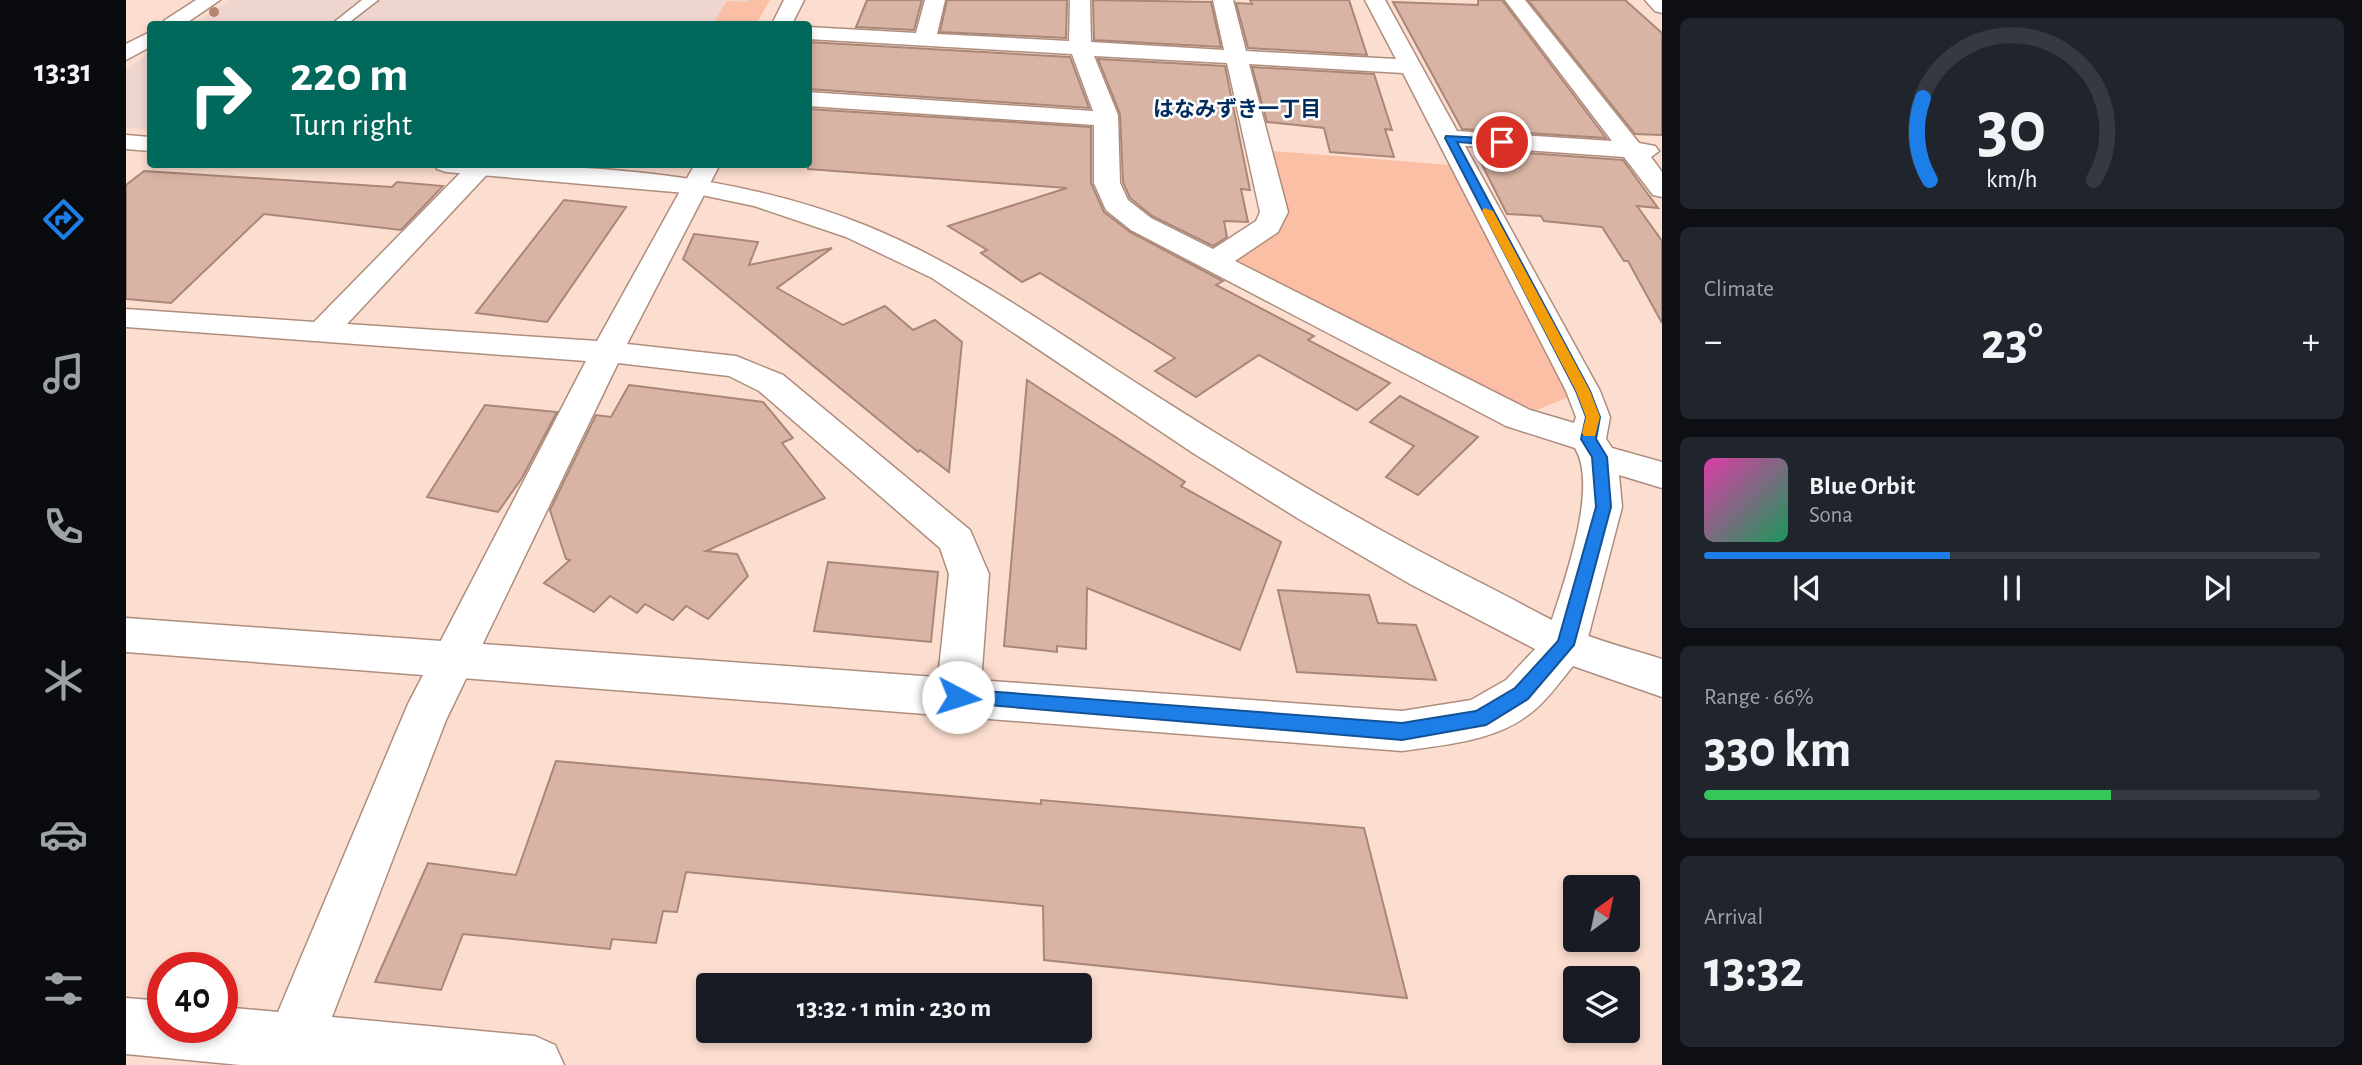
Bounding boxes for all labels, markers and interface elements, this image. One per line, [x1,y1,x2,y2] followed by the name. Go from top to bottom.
[175,49,266,140] icon: right
[290,51,409,100] text: 220 m
[34,55,92,87] text: 13:31
[1977,92,2047,165] text: 30
[1153,97,1321,120] district label: はなみずき一丁目
[290,109,412,141] text: Turn right
[1472,112,1532,172] pin
[1483,123,1521,161] icon: arrive
[1986,167,2038,192] text: km/h
[39,195,88,244] icon: directions
[1704,278,1774,301] text: Climate
[1981,316,2043,368] text: 23°
[1704,323,1722,361] text: −
[2302,323,2320,361] text: +
[39,349,88,398] icon: music
[1809,473,1915,499] text: Blue Orbit
[39,502,88,551] icon: phone
[1809,504,1853,527] text: Sona
[1788,569,1826,607] icon: previous
[1993,569,2031,607] icon: pause
[2198,569,2236,607] icon: next
[39,656,88,705] icon: climate
[921,660,995,734] position arrow
[1704,686,1814,709] text: Range · 66%
[1704,724,1851,776] text: 330 km
[39,810,88,859] icon: car
[1563,875,1640,952] north arrow
[1563,875,1640,1043] map controls
[1704,906,1763,929] text: Arrival
[1704,944,1804,996] text: 13:32
[147,952,238,1043] speed limit sign: 40
[39,964,88,1013] icon: filters
[1563,966,1640,1043] button: layers
[797,995,991,1021] text: 13:32 · 1 min · 230 m

